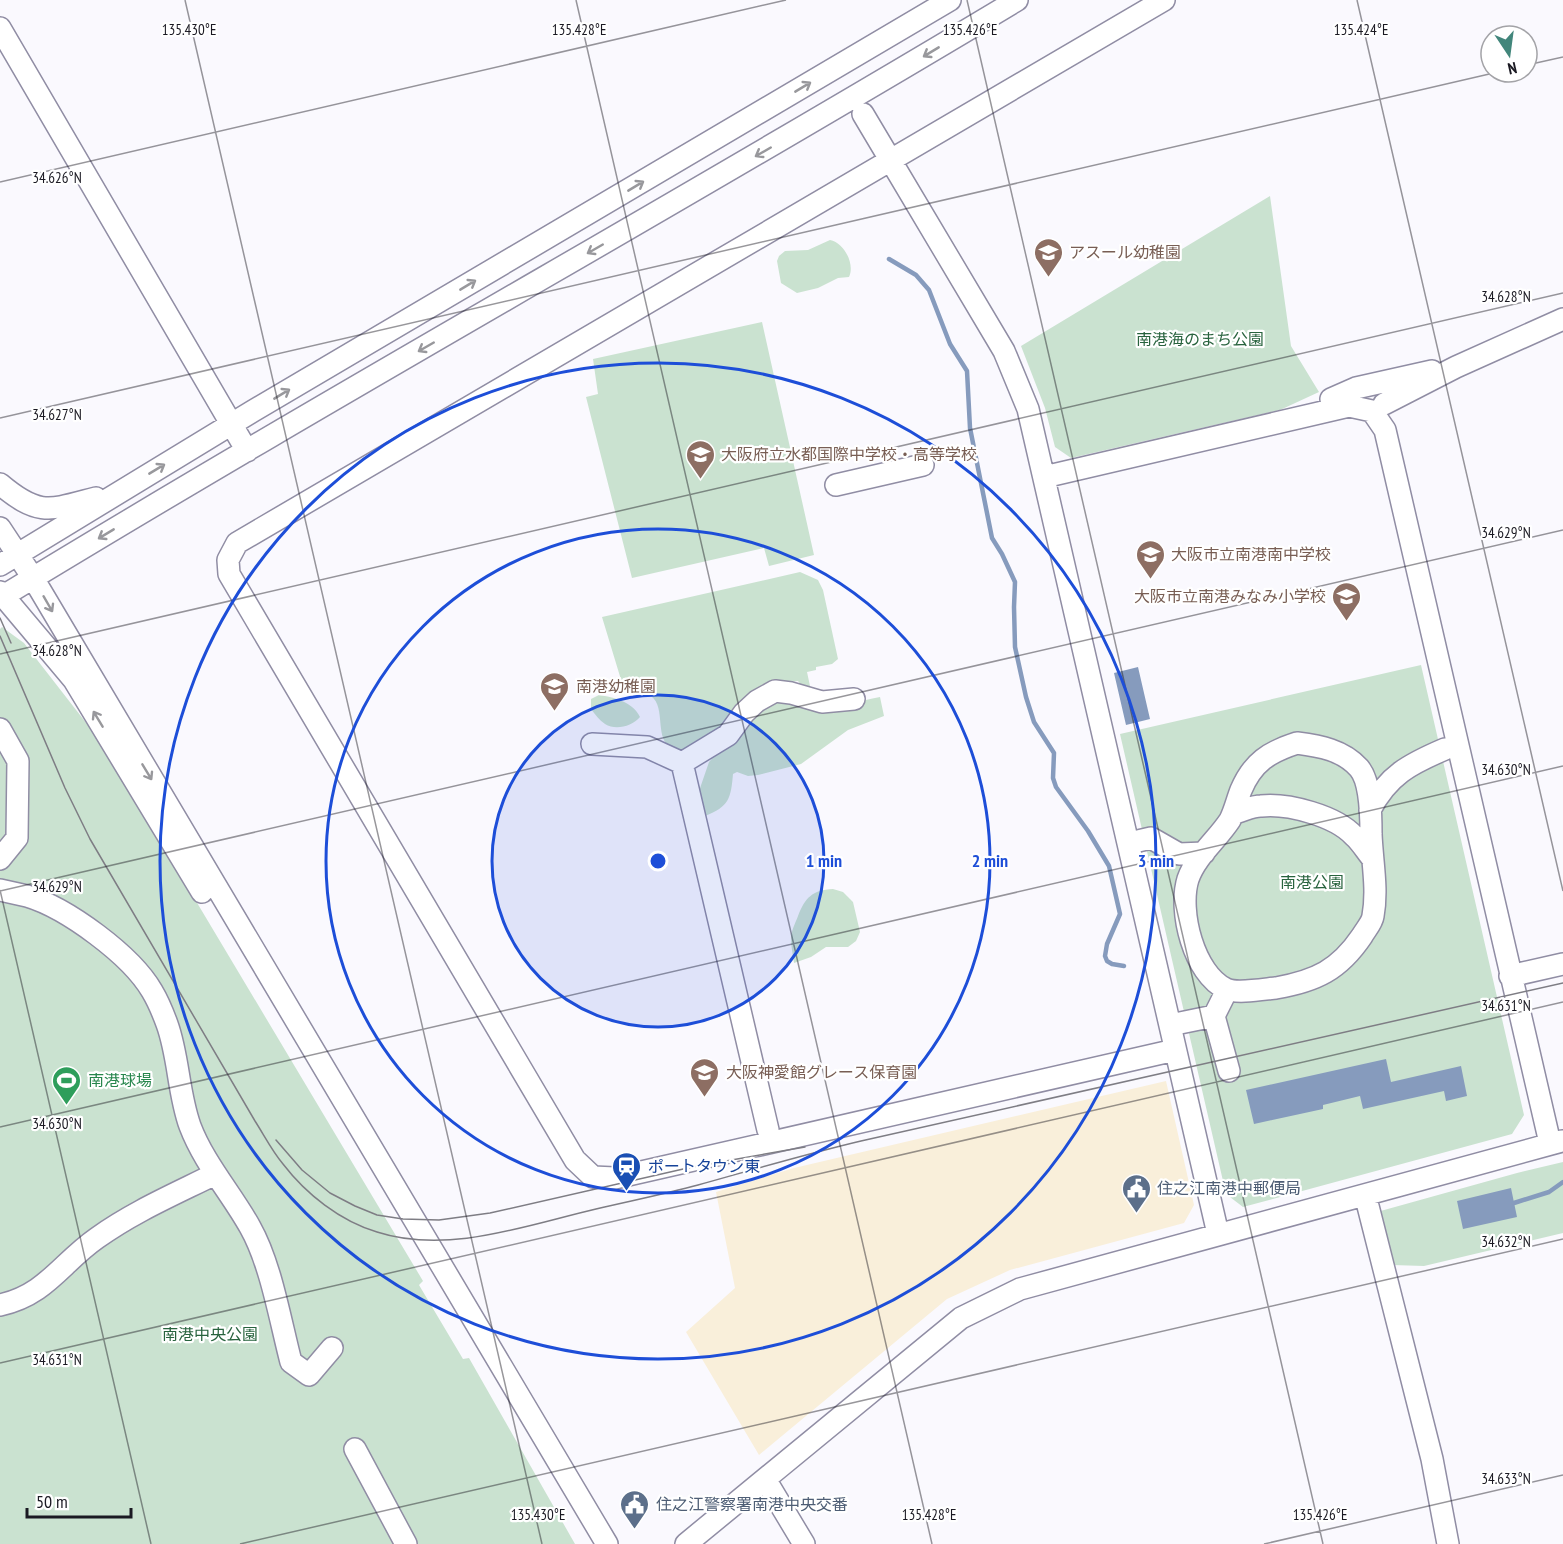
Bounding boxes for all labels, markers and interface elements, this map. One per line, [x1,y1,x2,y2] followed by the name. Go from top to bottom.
[162,20,216,39] text: 135.430°E
[552,20,606,39] text: 135.428°E
[943,20,997,39] text: 135.426°E
[1334,20,1388,39] text: 135.424°E
[1479,24,1539,84] north arrow
[923,46,940,58] one-way arrow
[1506,58,1519,79] text: N
[795,80,812,92] one-way arrow
[755,146,772,158] one-way arrow
[32,168,82,187] text: 34.626°N
[627,179,644,191] one-way arrow
[1032,236,1064,278] school or university icon: アスール幼稚園
[1069,242,1181,262] place label: アスール幼稚園
[587,244,604,256] one-way arrow
[459,278,476,290] one-way arrow
[1481,287,1531,306] text: 34.628°N
[1136,329,1264,349] park label: 南港海のまち公園
[418,341,435,353] one-way arrow
[273,388,290,400] one-way arrow
[32,405,82,424] text: 34.627°N
[684,438,716,480] school or university icon: 大阪府立水都国際中学校・高等学校
[721,444,977,464] place label: 大阪府立水都国際中学校・高等学校
[148,463,165,475] one-way arrow
[1481,523,1531,542] text: 34.629°N
[98,529,115,541] one-way arrow
[1134,538,1166,580] school or university icon: 大阪市立南港南中学校
[1171,544,1331,564] place label: 大阪市立南港南中学校
[1331,580,1363,622] school or university icon: 大阪市立南港みなみ小学校
[1134,586,1326,606] place label: 大阪市立南港みなみ小学校
[43,595,55,612] one-way arrow
[32,641,82,660] text: 34.628°N
[539,670,571,712] school or university icon: 南港幼稚園
[576,676,656,696] place label: 南港幼稚園
[92,711,104,728] one-way arrow
[1481,760,1531,779] text: 34.630°N
[142,763,154,780] one-way arrow
[806,849,842,872] text: 1 min
[972,849,1008,872] text: 2 min
[1138,849,1174,872] text: 3 min
[648,851,668,871] centre of rings
[1280,872,1344,892] park label: 南港公園
[32,877,82,896] text: 34.629°N
[1481,996,1531,1015] text: 34.631°N
[689,1056,721,1098] school or university icon: 大阪神愛館グレース保育園
[726,1062,917,1082] place label: 大阪神愛館グレース保育園
[51,1064,83,1106] sports icon: 南港球場
[88,1070,152,1090] place label: 南港球場
[32,1114,82,1133] text: 34.630°N
[611,1150,643,1192] station icon: ポートタウン東
[648,1156,760,1176] place label: ポートタウン東
[1120,1172,1152,1214] public building icon: 住之江南港中郵便局
[1157,1178,1301,1198] place label: 住之江南港中郵便局
[1481,1232,1531,1251] text: 34.632°N
[162,1324,258,1344] park label: 南港中央公園
[32,1350,82,1369] text: 34.631°N
[1481,1469,1531,1488] text: 34.633°N
[27,1481,130,1519] scale bar
[619,1488,651,1530] public building icon: 住之江警察署南港中央交番
[36,1490,68,1513] text: 50 m
[656,1494,848,1514] place label: 住之江警察署南港中央交番
[511,1505,565,1524] text: 135.430°E
[902,1505,956,1524] text: 135.428°E
[1293,1505,1347,1524] text: 135.426°E

